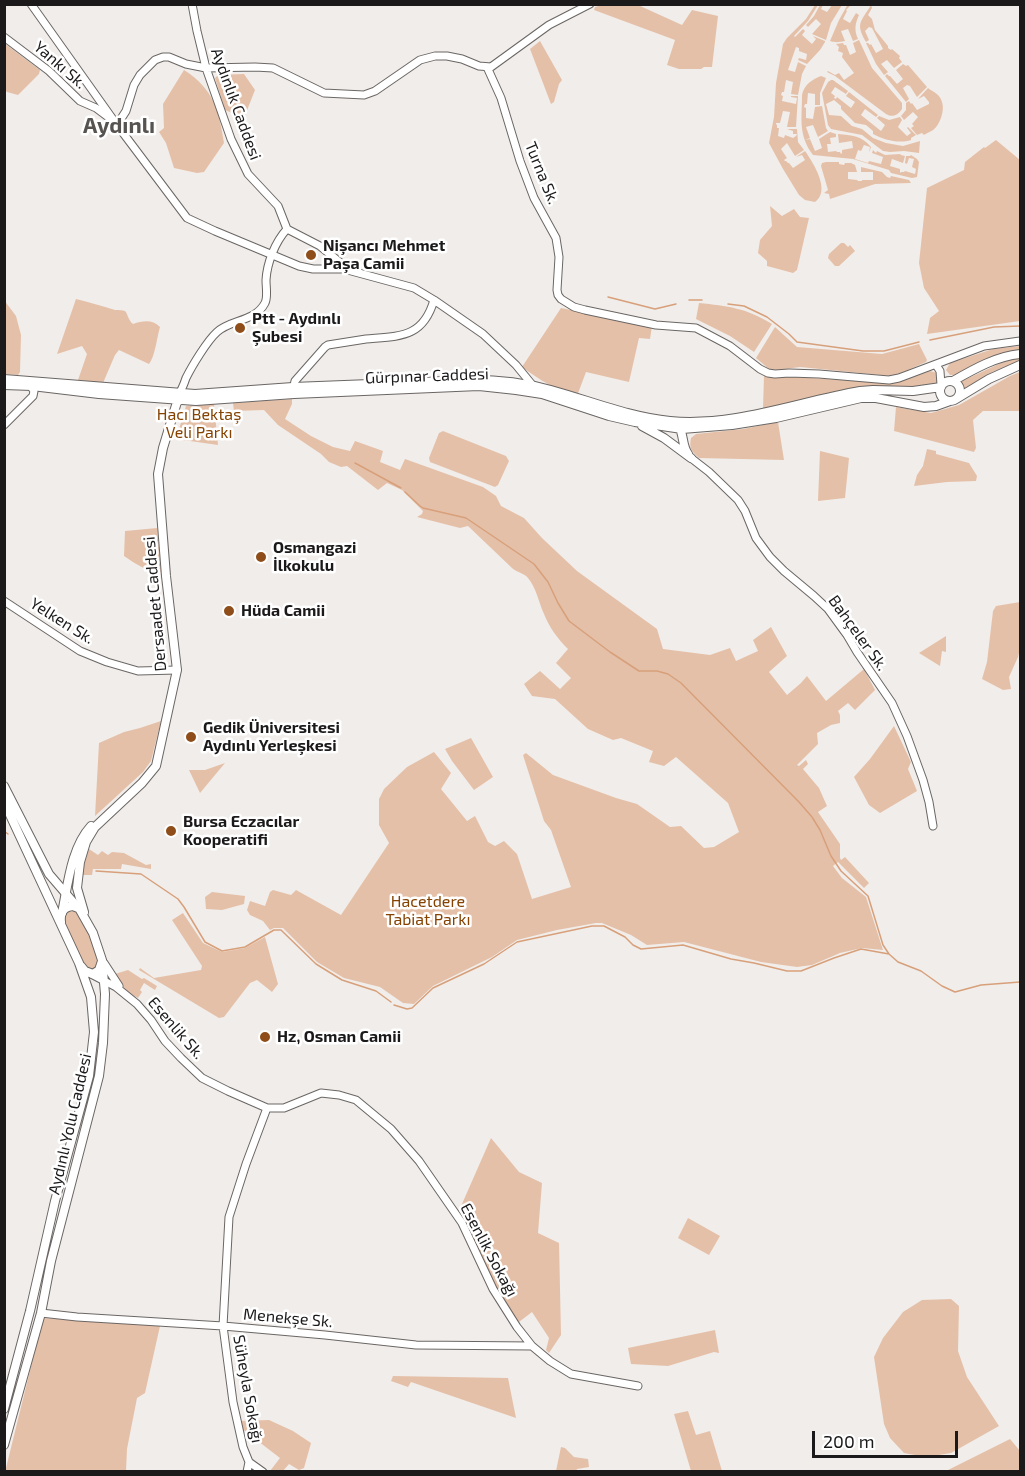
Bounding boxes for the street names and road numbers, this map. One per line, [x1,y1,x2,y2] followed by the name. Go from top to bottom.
[30,37,90,93] street label: Yankı Sk.
[207,45,265,163] street label: Aydınlık Caddesi
[521,139,563,207] street label: Turna Sk.
[365,364,489,388] street label: Gürpınar Caddesi
[140,536,170,672] street label: Dersaadet Caddesi
[824,592,892,674] street label: Bahçeler Sk.
[27,594,97,648] street label: Yelken Sk.
[144,993,208,1063] street label: Esenlik Sk.
[44,1052,96,1196] street label: Aydınlı Yolu Caddesi
[456,1200,522,1300] street label: Esenlik Sokağı
[242,1305,334,1331] street label: Menekşe Sk.
[229,1333,267,1445] street label: Süheyla Sokağı

